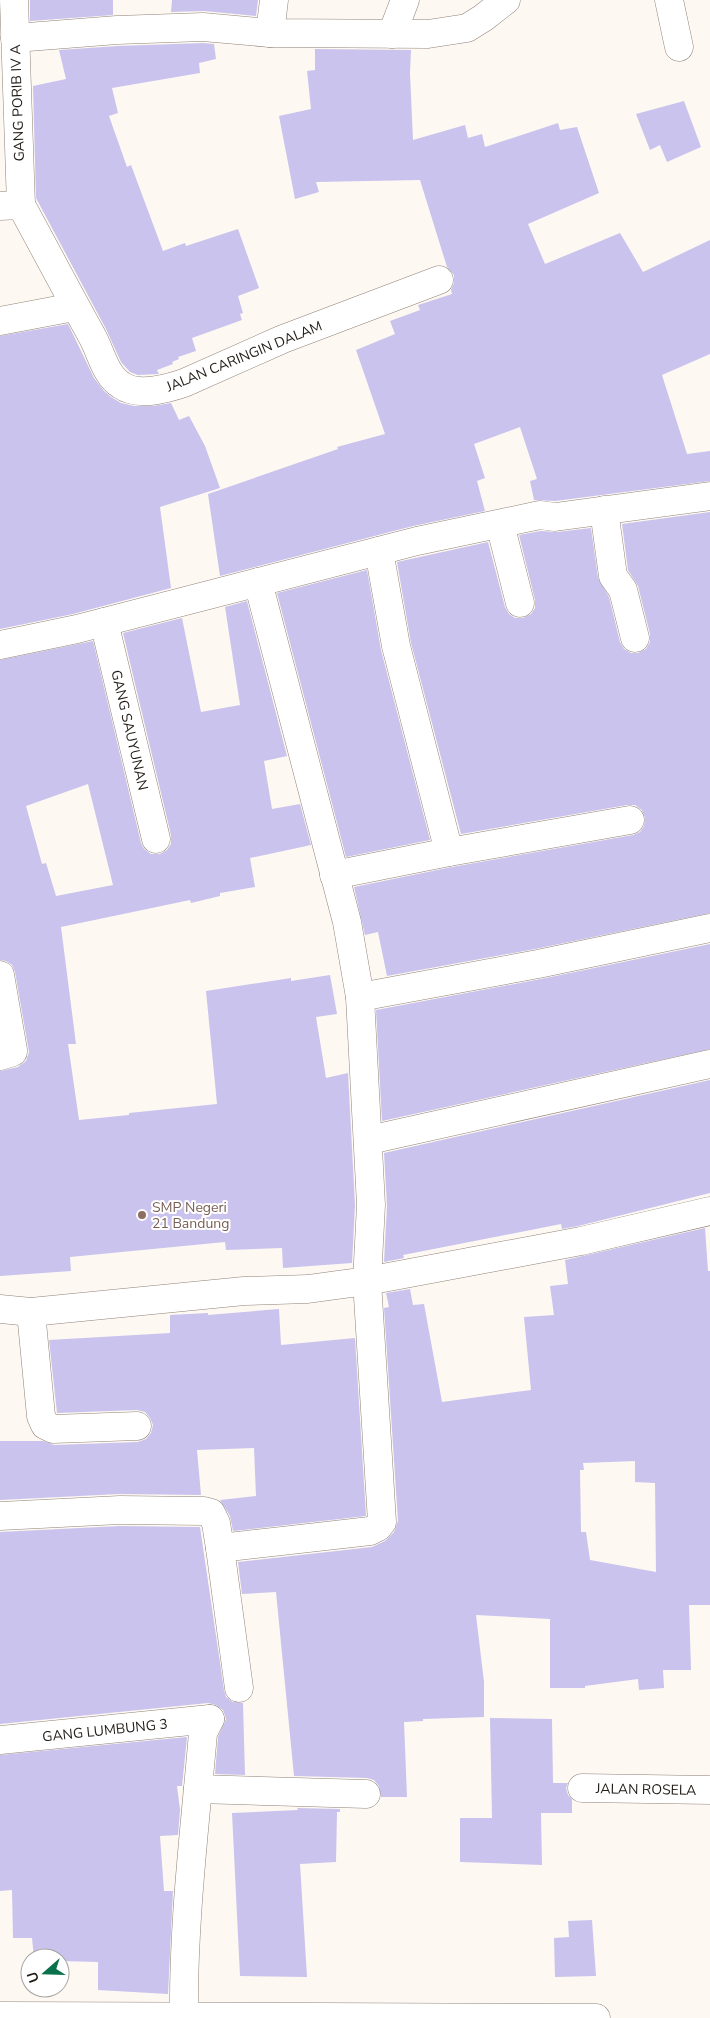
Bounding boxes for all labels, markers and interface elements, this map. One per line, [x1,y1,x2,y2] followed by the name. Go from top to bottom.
[6,44,29,162] street label: GANG PORIB IV A
[162,316,325,397] street label: JALAN CARINGIN DALAM
[106,668,153,792] street label: GANG SAUYUNAN
[152,1198,229,1233] place label: SMP Negeri 21 Bandung
[136,1209,148,1221] marker: SMP Negeri 21 Bandung
[41,1714,169,1747] street label: GANG LUMBUNG 3
[595,1779,696,1800] street label: JALAN ROSELA
[20,1948,70,1998] north arrow
[23,1969,44,1985] text: U

